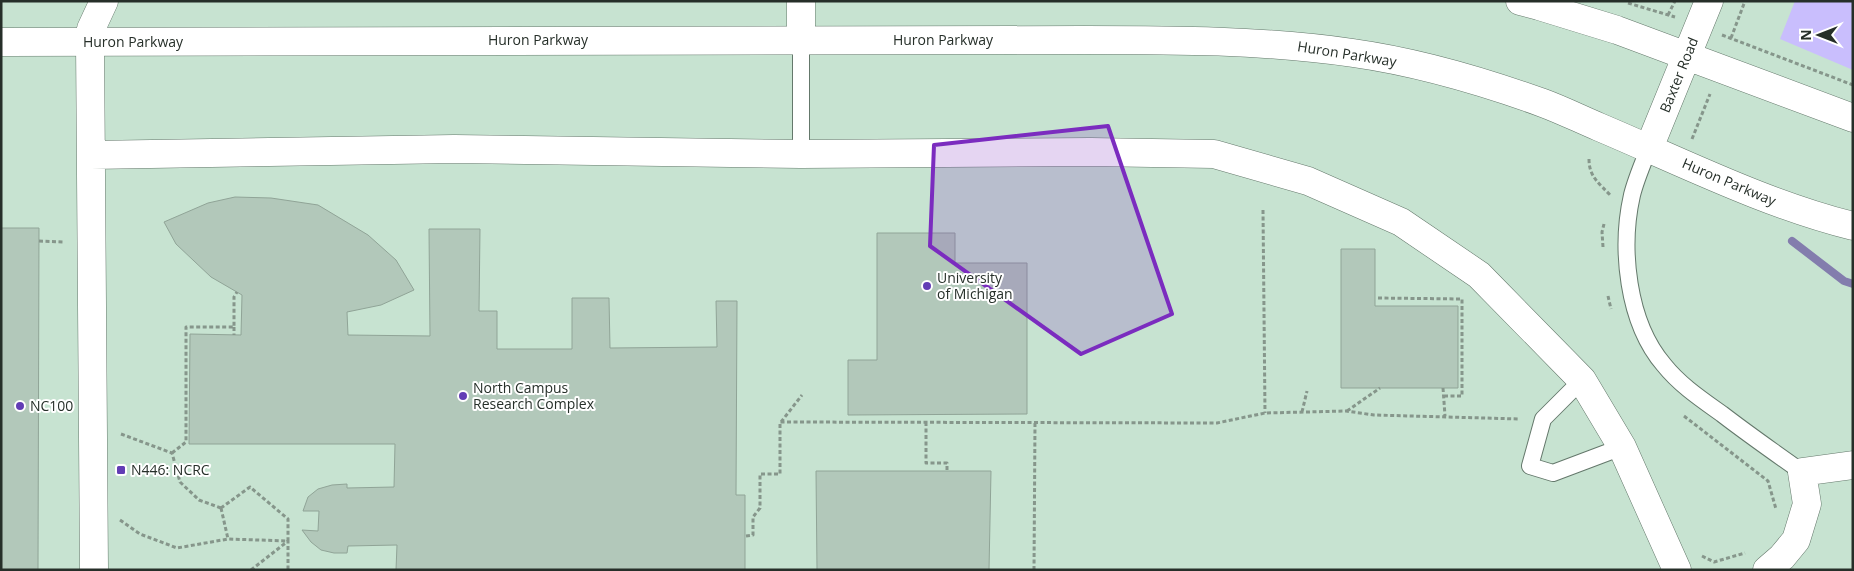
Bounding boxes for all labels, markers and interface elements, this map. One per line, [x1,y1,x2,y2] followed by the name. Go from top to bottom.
[1794,10,1844,60] north arrow
[1796,29,1815,41] text: N
[488,30,589,49] street label: Huron Parkway
[893,30,994,49] street label: Huron Parkway
[83,32,184,51] street label: Huron Parkway
[1655,34,1702,115] street label: Baxter Road
[1296,36,1399,71] street label: Huron Parkway
[1679,153,1780,210] street label: Huron Parkway
[937,268,1013,303] place label: University of Michigan
[921,280,933,292] marker: University of Michigan
[473,378,595,413] place label: North Campus Research Complex
[457,390,469,402] marker: North Campus Research Complex
[30,396,73,415] place label: NC100
[14,400,26,412] marker: NC100
[131,460,210,479] place label: N446: NCRC
[115,464,127,476] marker: N446: NCRC

